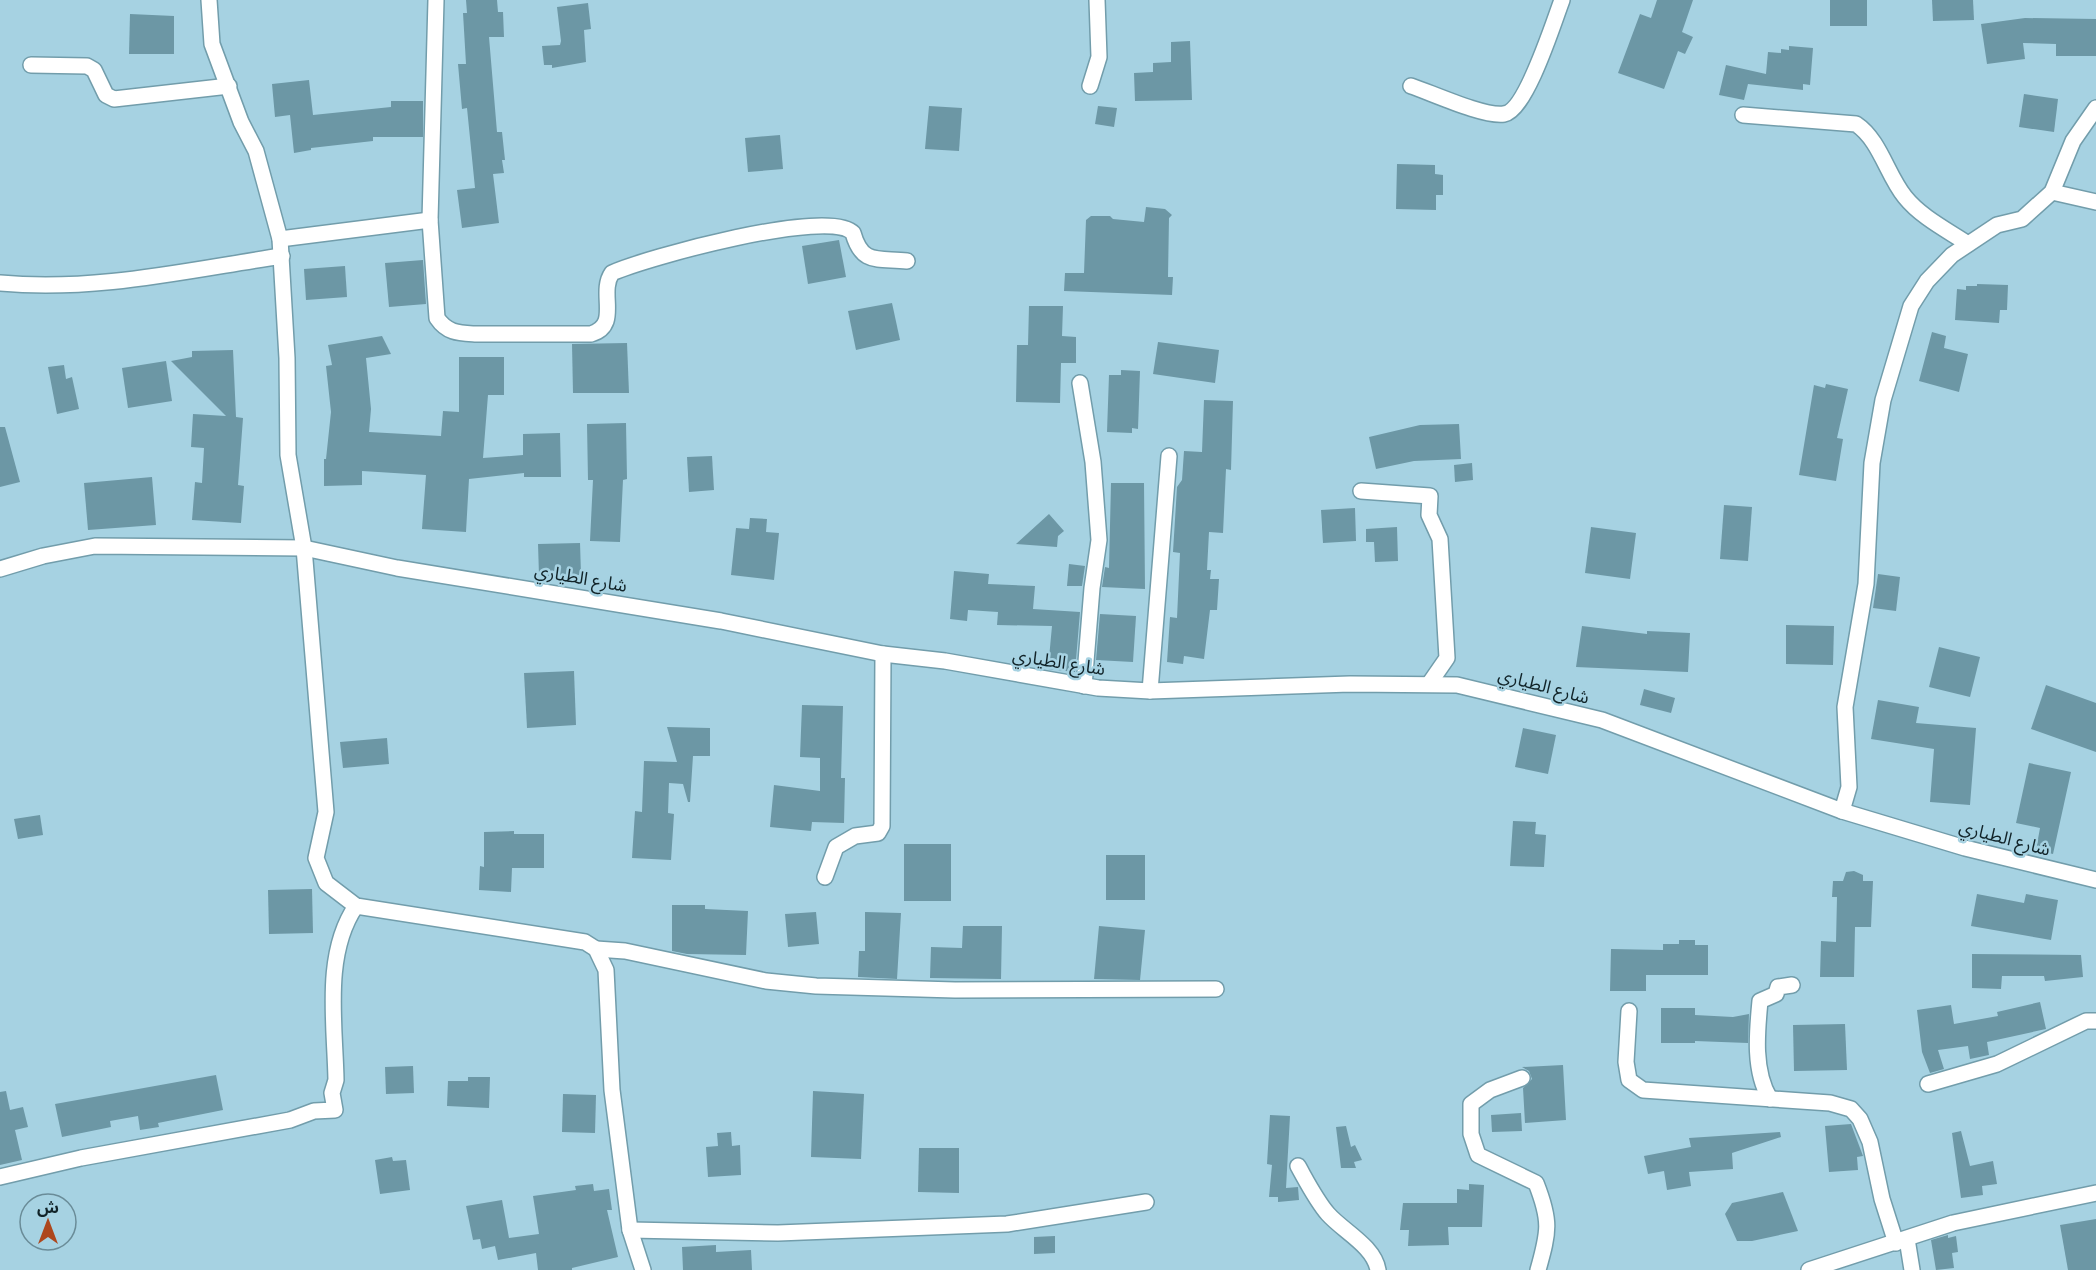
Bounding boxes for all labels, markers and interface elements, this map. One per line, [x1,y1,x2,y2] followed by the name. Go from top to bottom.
[532,558,629,600] street label: شارع الطياري
[1010,643,1107,683] street label: شارع الطياري
[1495,662,1592,712] street label: شارع الطياري
[1956,814,2053,864] street label: شارع الطياري
[18,1192,78,1252] north arrow
[37,1197,59,1217] text: ش

